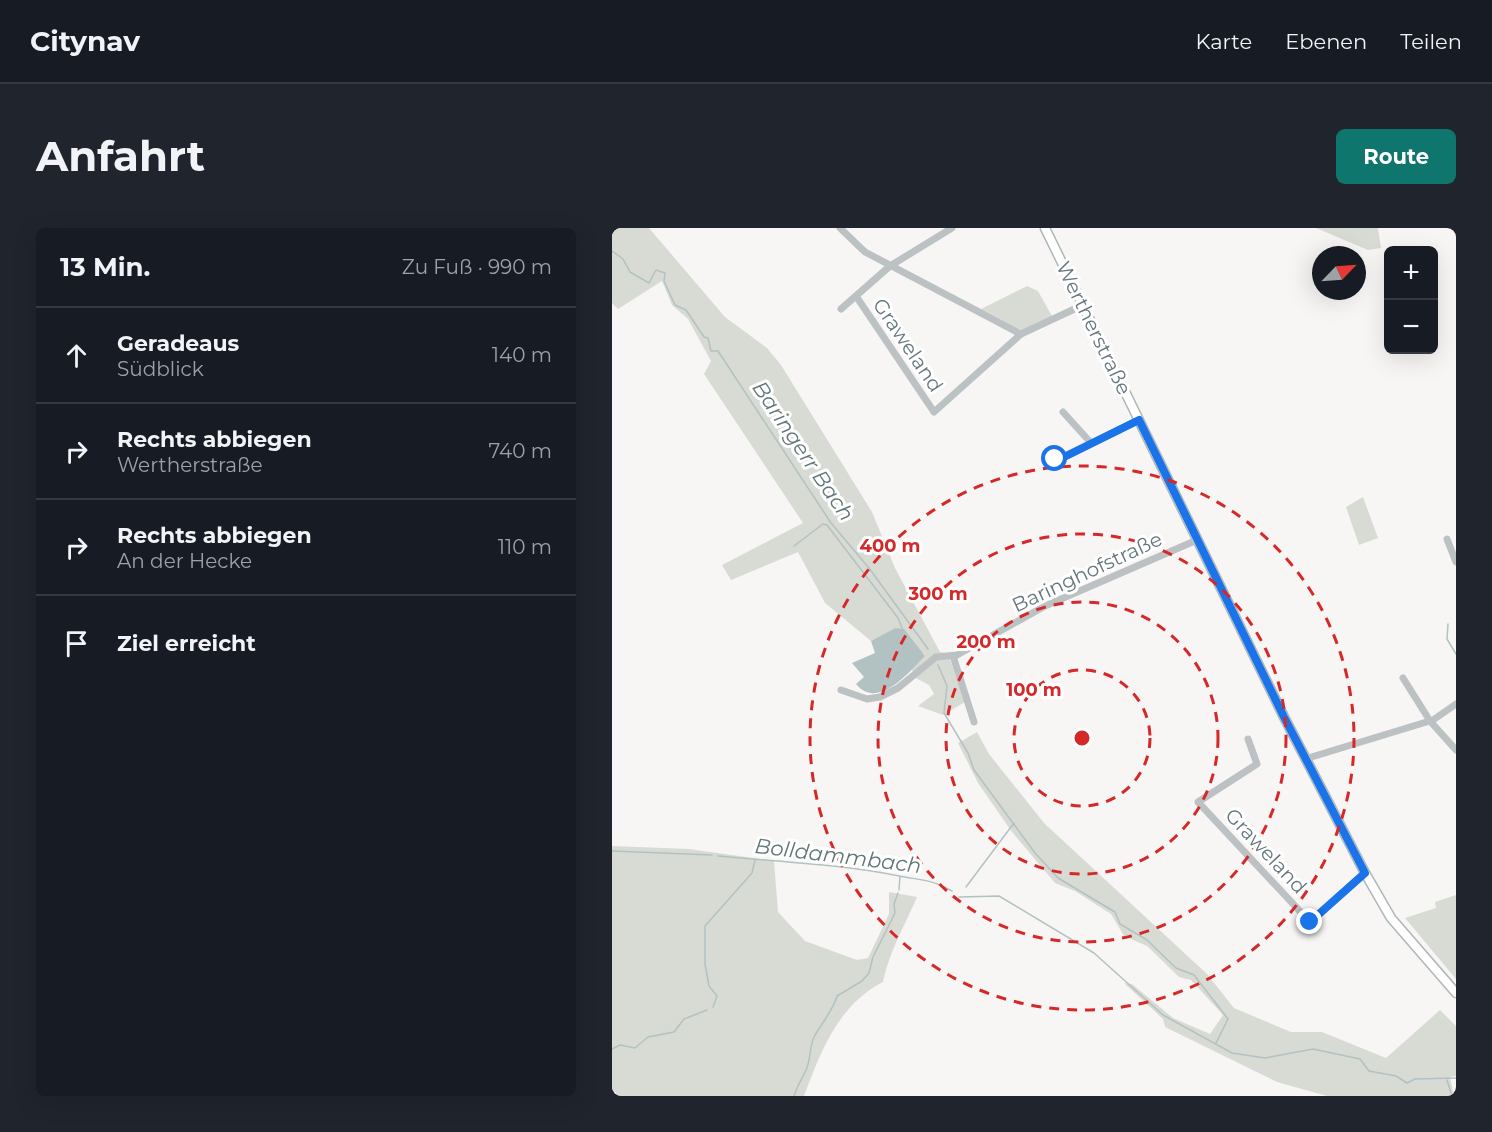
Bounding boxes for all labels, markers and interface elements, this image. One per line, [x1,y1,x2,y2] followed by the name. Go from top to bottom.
[30,24,140,58] text: Citynav
[1196,29,1252,54] text: Karte
[1285,29,1367,54] text: Ebenen
[1400,29,1462,54] text: Teilen
[1336,129,1456,184] button: Route
[36,130,205,182] text: Anfahrt
[1312,246,1366,300] north arrow
[1384,246,1438,354] map controls
[1384,246,1438,300] button: +
[60,251,150,283] text: 13 Min.
[402,255,552,279] text: Zu Fuß · 990 m
[1051,257,1137,399] street label: Wertherstraße
[868,294,948,396] street label: Graweland
[1384,300,1438,354] button: −
[117,330,239,357] text: Geradeaus
[60,339,93,372] icon: ahead
[492,343,552,367] text: 140 m
[117,357,204,381] text: Südblick
[747,376,859,525] water label: Baringerr Bach
[117,426,312,453] text: Rechts abbiegen
[60,435,93,468] icon: right
[489,439,552,463] text: 740 m
[1041,445,1067,471] route start
[117,453,263,477] text: Wertherstraße
[117,522,312,549] text: Rechts abbiegen
[1008,527,1166,617] street label: Baringhofstraße
[60,531,93,564] icon: right
[498,535,552,559] text: 110 m
[860,535,920,557] text: 400 m
[117,549,252,573] text: An der Hecke
[907,583,968,605] text: 300 m
[60,627,93,660] icon: arrive
[117,630,256,657] text: Ziel erreicht
[956,631,1016,653] text: 200 m
[1006,679,1062,701] text: 100 m
[1072,728,1092,748] centre of rings
[1220,803,1312,899] street label: Graweland
[753,833,923,878] water label: Bolldammbach
[1296,908,1322,934] route end

